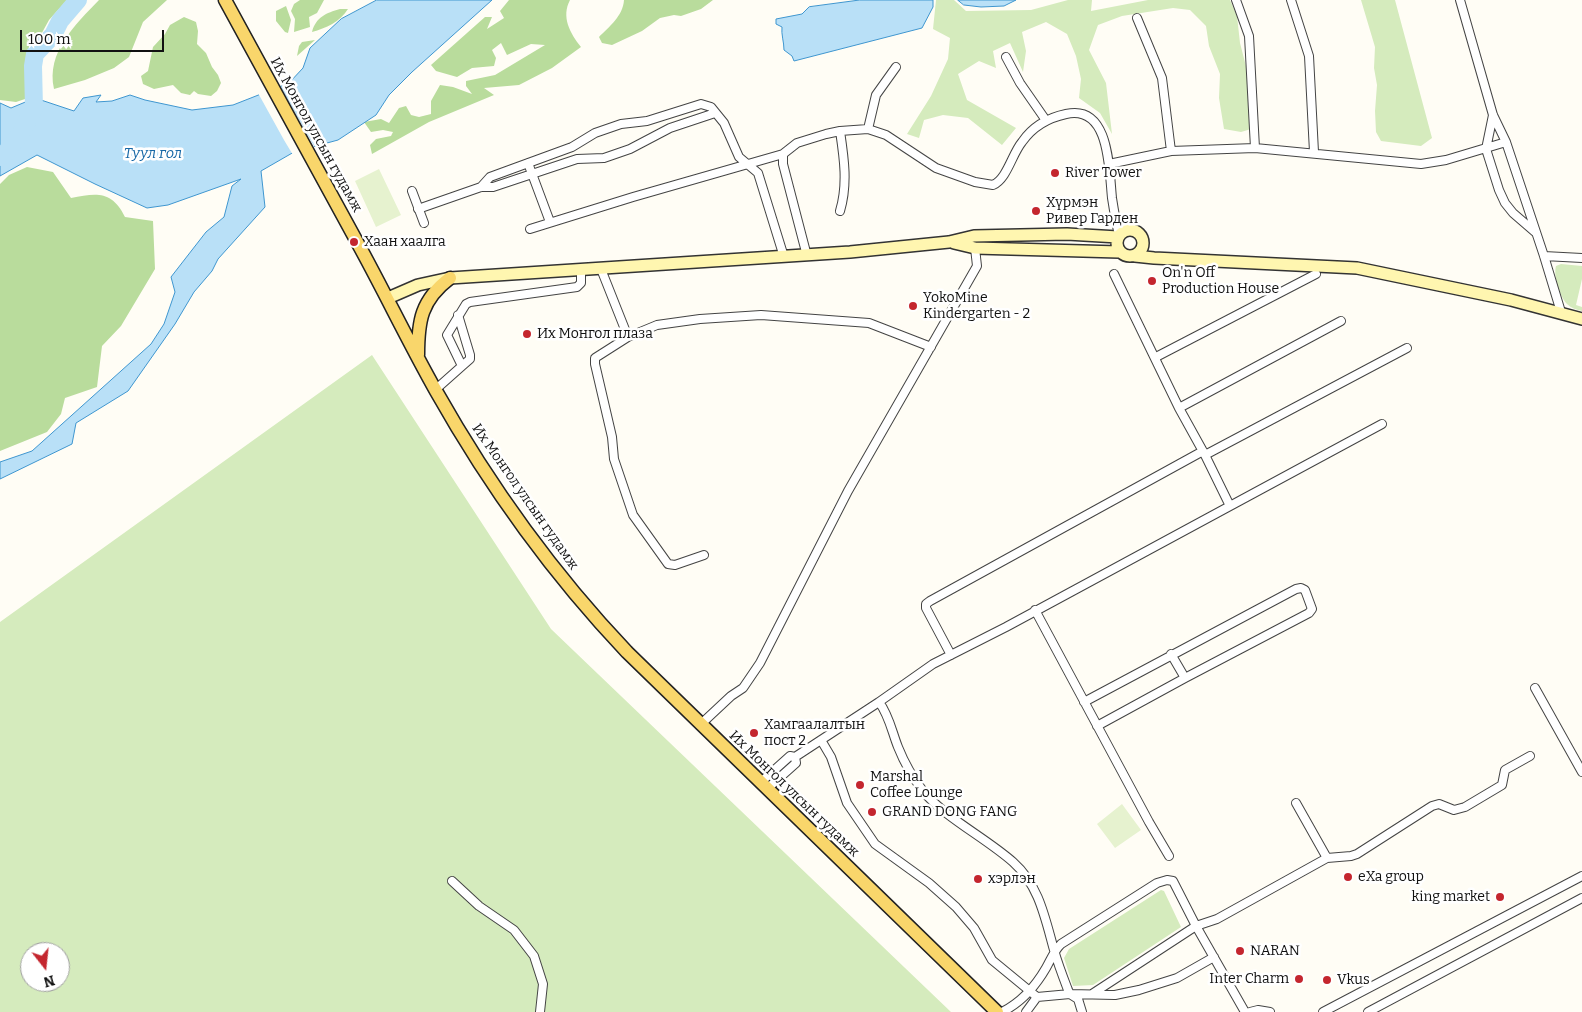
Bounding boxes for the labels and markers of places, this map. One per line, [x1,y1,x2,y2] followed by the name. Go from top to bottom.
[1065,165,1142,181] place label: River Tower
[1049,167,1061,179] marker: River Tower
[1046,195,1138,228] place label: Хүрмэн Ривер Гарден
[1030,205,1042,217] marker: Хүрмэн Ривер Гарден
[364,234,446,250] place label: Хаан хаалга
[348,236,360,248] marker: Хаан хаалга
[1162,265,1279,298] place label: On'n Off Production House
[1146,275,1158,287] marker: On'n Off Production House
[923,290,1030,322] place label: YokoMine Kindergarten - 2
[907,300,919,312] marker: YokoMine Kindergarten - 2
[537,326,653,342] place label: Их Монгол плаза
[521,328,533,340] marker: Их Монгол плаза
[764,717,865,750] place label: Хамгаалалтын пост 2
[748,727,760,739] marker: Хамгаалалтын пост 2
[870,769,963,802] place label: Marshal Coffee Lounge
[854,779,866,791] marker: Marshal Coffee Lounge
[882,804,1017,820] place label: GRAND DONG FANG
[866,806,878,818] marker: GRAND DONG FANG
[1358,869,1424,885] place label: eXa group
[988,871,1036,887] place label: хэрлэн
[1342,871,1354,883] marker: eXa group
[972,873,984,885] marker: хэрлэн
[1412,889,1490,905] place label: king market
[1494,891,1506,903] marker: king market
[1250,943,1300,959] place label: NARAN
[1234,945,1246,957] marker: NARAN
[1209,971,1289,987] place label: Inter Charm
[1337,972,1370,988] place label: Vkus
[1293,973,1305,985] marker: Inter Charm
[1321,974,1333,986] marker: Vkus

